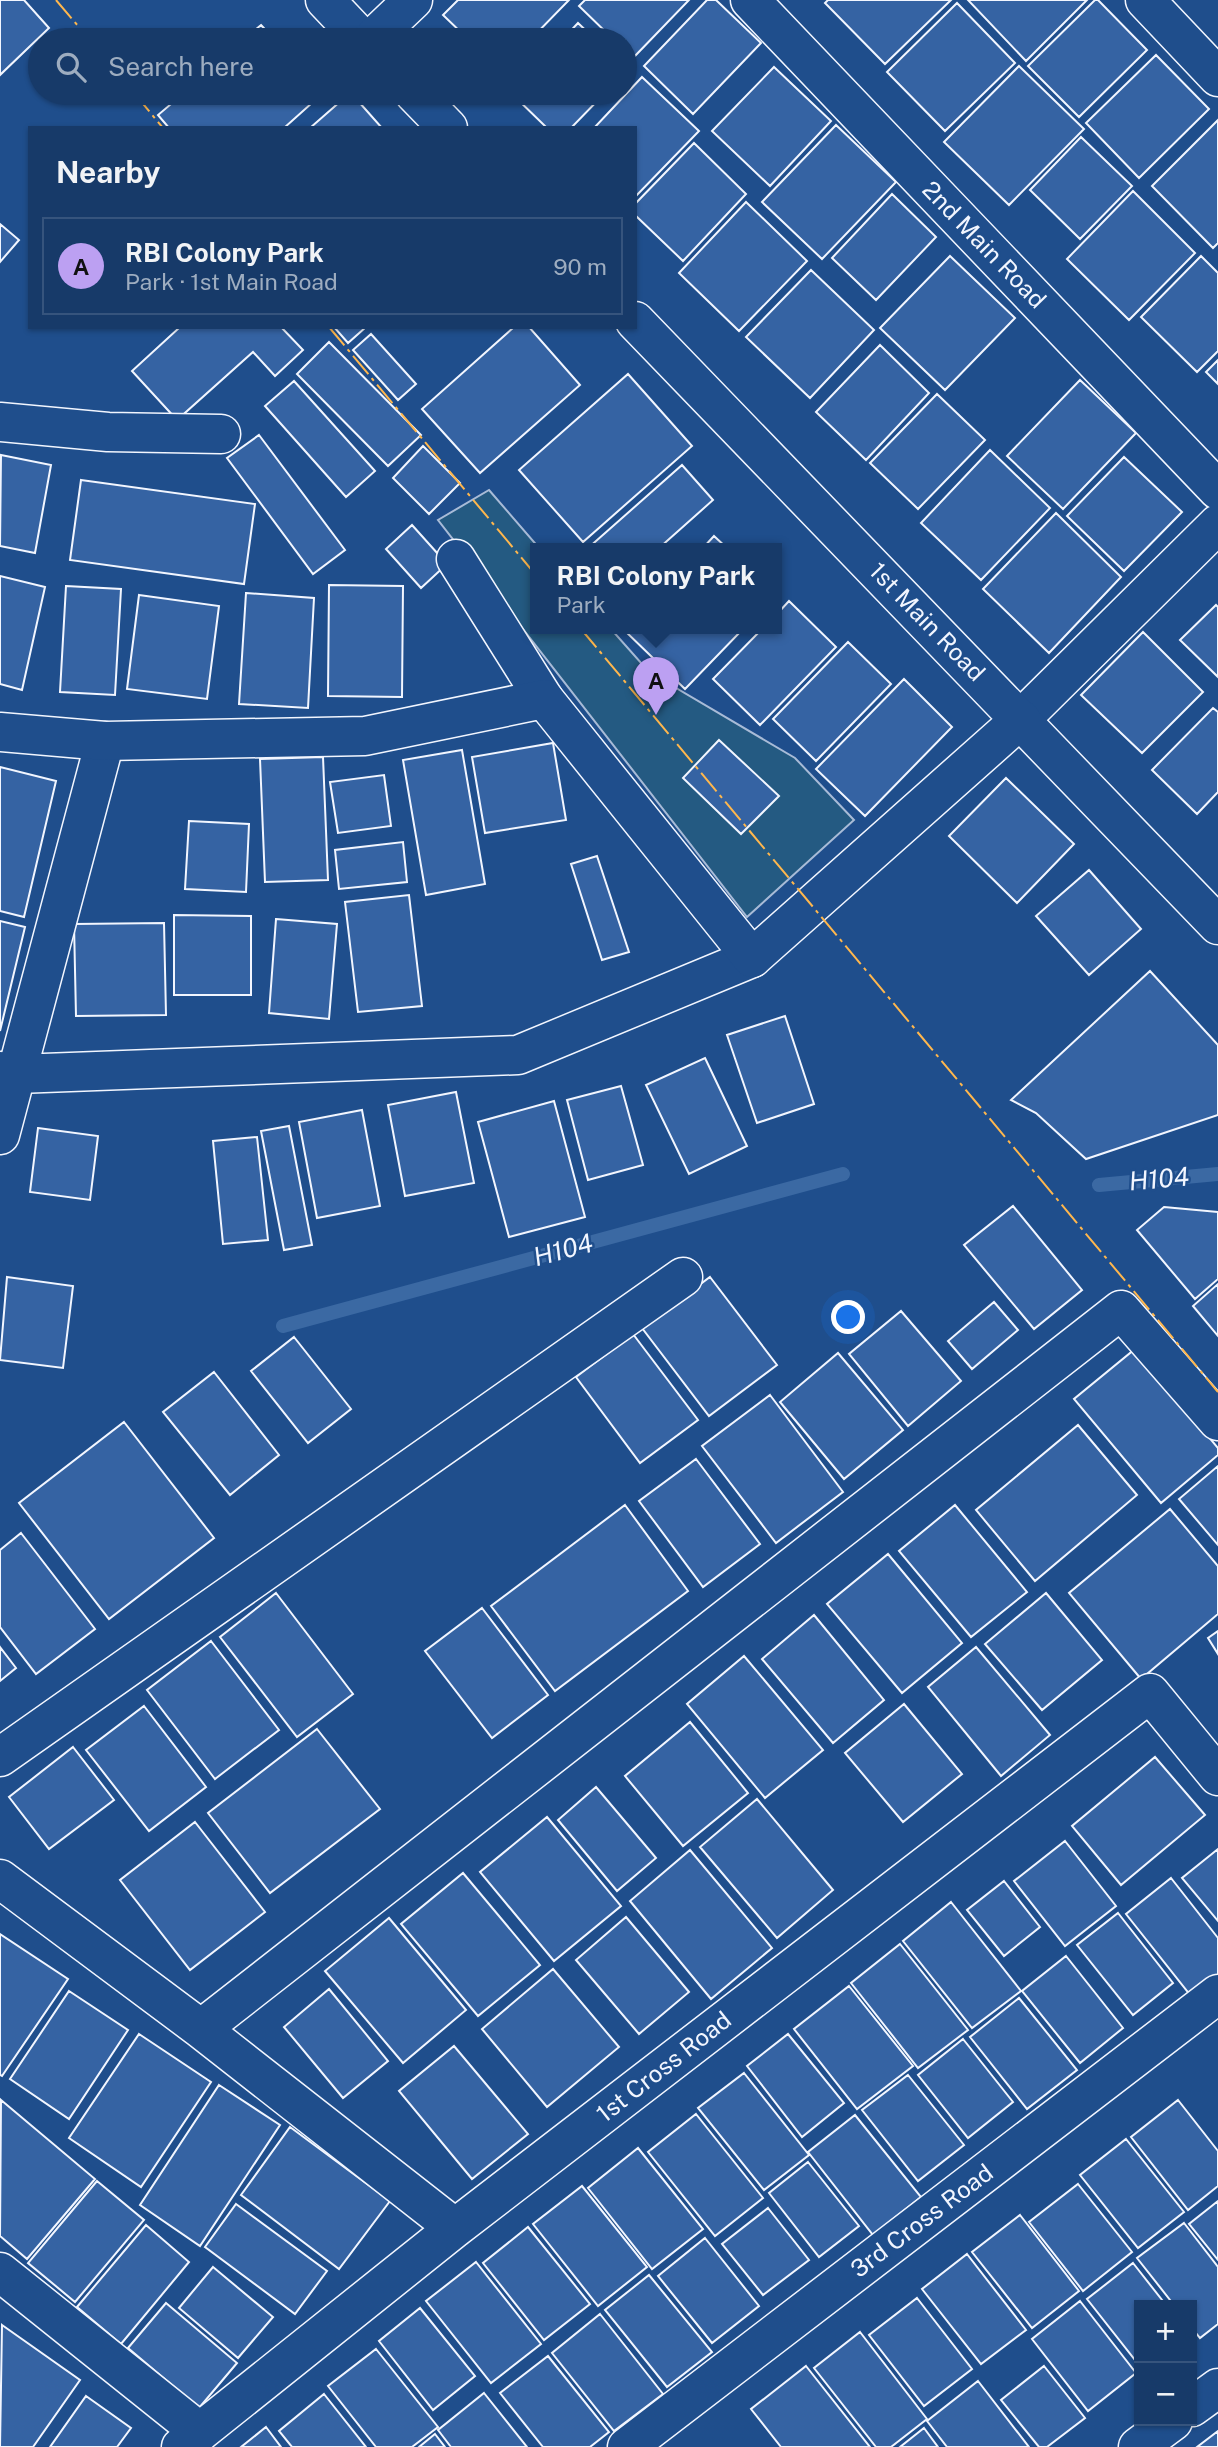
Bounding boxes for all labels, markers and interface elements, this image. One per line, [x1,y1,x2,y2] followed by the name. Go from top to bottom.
[28,28,637,105] search box
[52,48,90,86] icon: search
[108,51,254,82] text: Search here
[56,154,160,190] text: Nearby
[917,175,1052,314] street label: 2nd Main Road
[125,237,324,268] text: RBI Colony Park
[73,253,89,280] text: A
[553,253,607,280] text: 90 m
[125,268,338,295] text: Park · 1st Main Road
[530,543,782,634] popup
[864,556,991,686] street label: 1st Main Road
[557,560,755,591] text: RBI Colony Park
[557,591,606,618] text: Park
[633,657,679,715] pin: A
[1128,1160,1190,1197] water label: H104
[530,1227,596,1272] water label: H104
[831,1300,865,1334] your location
[591,2005,736,2127] street label: 1st Cross Road
[845,2158,998,2283] street label: 3rd Cross Road
[1134,2300,1197,2426] map controls
[1134,2300,1197,2363] button: +
[1134,2363,1197,2426] button: −

